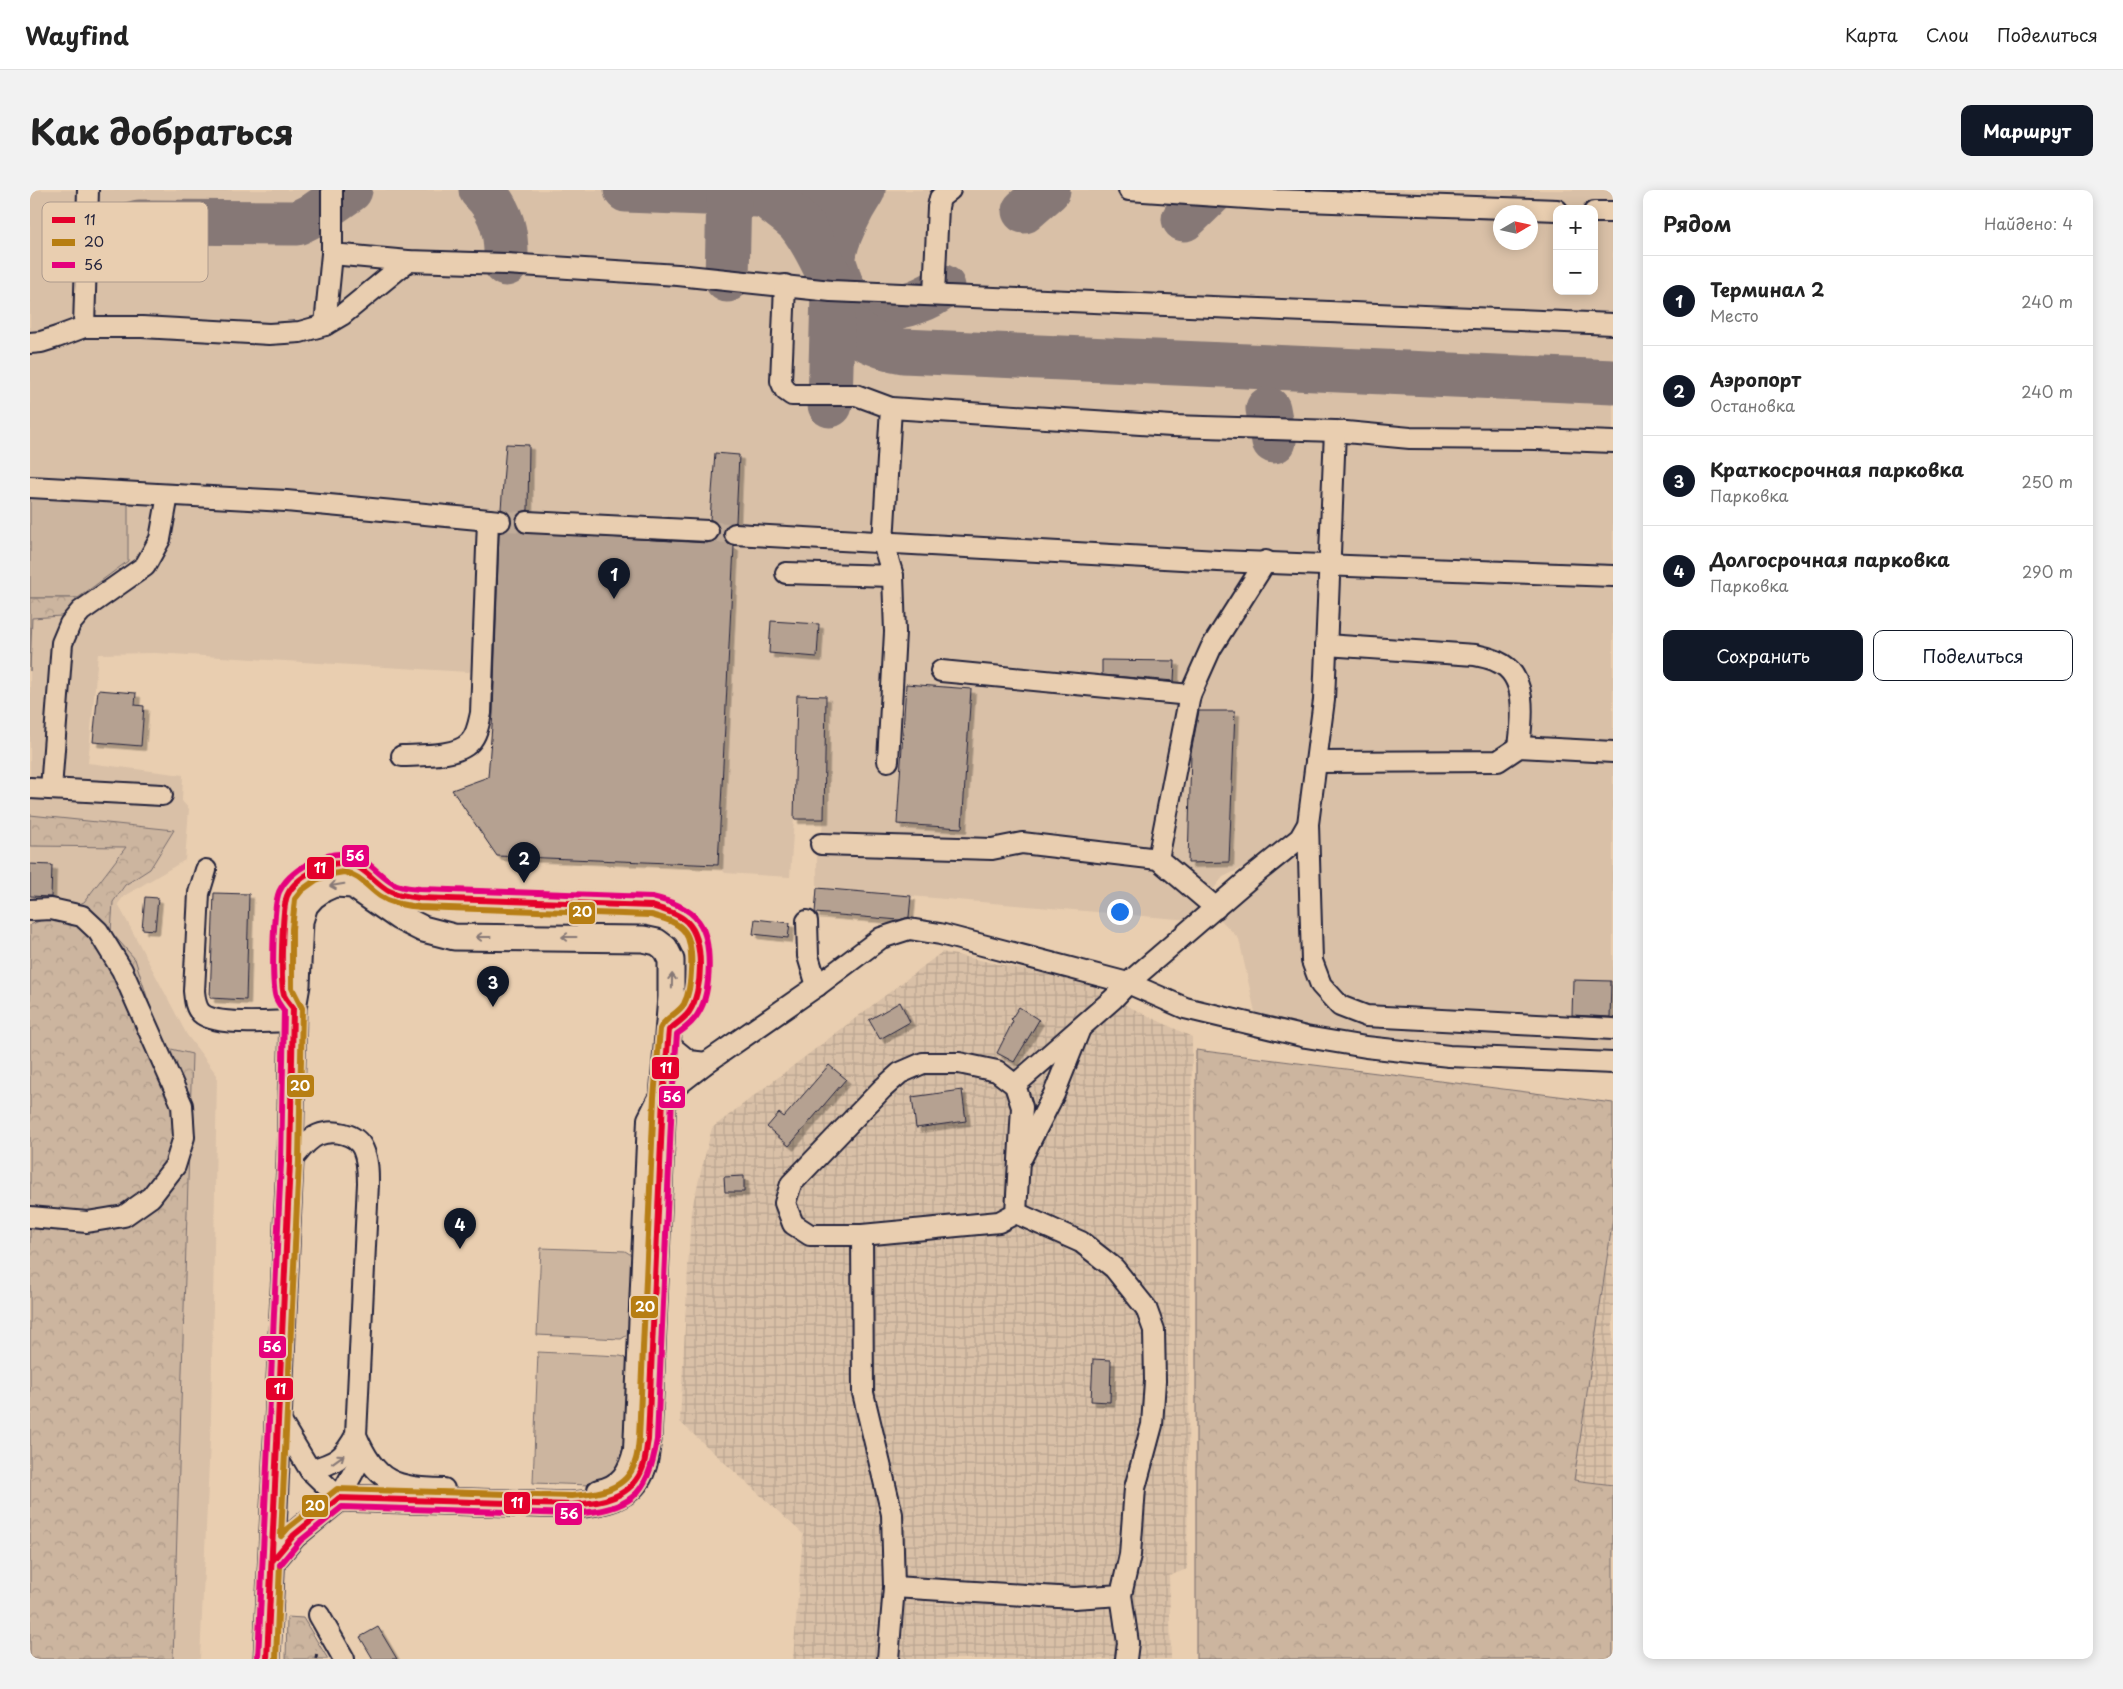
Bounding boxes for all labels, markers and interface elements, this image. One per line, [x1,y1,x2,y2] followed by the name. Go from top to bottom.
[25,17,129,53] text: Wayfind
[1845,21,1898,48] text: Карта
[1926,21,1969,48] text: Слои
[1997,21,2098,48] text: Поделиться
[30,104,294,157] text: Как добраться
[1961,105,2093,156] button: Маршрут
[42,202,208,282] legend
[1493,205,1538,250] north arrow
[1553,205,1598,295] map controls
[1553,205,1598,250] button: +
[1663,207,1731,239] text: Рядом
[84,209,96,230] text: 11
[1984,211,2073,235] text: Найдено: 4
[84,231,104,252] text: 20
[1553,250,1598,295] button: −
[84,254,103,275] text: 56
[1710,275,1824,303] text: Терминал 2
[1675,289,1683,313] text: 1
[2021,289,2073,313] text: 240 m
[1710,303,1759,327] text: Место
[1710,365,1801,393] text: Аэропорт
[1673,379,1685,403] text: 2
[2021,379,2073,403] text: 240 m
[1710,393,1795,417] text: Остановка
[1710,455,1964,483] text: Краткосрочная парковка
[1674,469,1684,493] text: 3
[2022,469,2073,493] text: 250 m
[1710,483,1788,507] text: Парковка
[1710,545,1950,573] text: Долгосрочная парковка
[598,558,630,599] pin: 1
[1674,559,1684,583] text: 4
[2022,559,2073,583] text: 290 m
[1710,573,1788,597] text: Парковка
[1663,630,1863,681] button: Сохранить
[1873,630,2073,681] button: Поделиться
[508,842,540,883] pin: 2
[341,844,370,868] line badge: 56
[346,845,365,866] text: 56
[306,856,335,880] line badge: 11
[314,857,326,878] text: 11
[330,880,346,890] one-way arrow
[1107,899,1133,925] your location
[568,901,596,925] line badge: 20
[572,901,592,922] text: 20
[475,932,492,942] one-way arrow
[561,932,578,942] one-way arrow
[477,966,509,1007] pin: 3
[667,973,677,990] one-way arrow
[651,1056,680,1080] line badge: 11
[660,1057,672,1078] text: 11
[286,1074,315,1098] line badge: 20
[290,1075,310,1096] text: 20
[658,1085,686,1109] line badge: 56
[663,1086,682,1107] text: 56
[444,1208,476,1249] pin: 4
[630,1295,659,1319] line badge: 20
[635,1296,655,1317] text: 20
[258,1335,287,1359] line badge: 56
[263,1336,282,1357] text: 56
[265,1377,294,1401] line badge: 11
[274,1378,286,1399] text: 11
[331,1454,345,1464] one-way arrow
[503,1491,531,1515] line badge: 11
[511,1492,523,1513] text: 11
[301,1494,329,1518] line badge: 20
[305,1495,325,1516] text: 20
[554,1502,583,1526] line badge: 56
[560,1503,579,1524] text: 56

